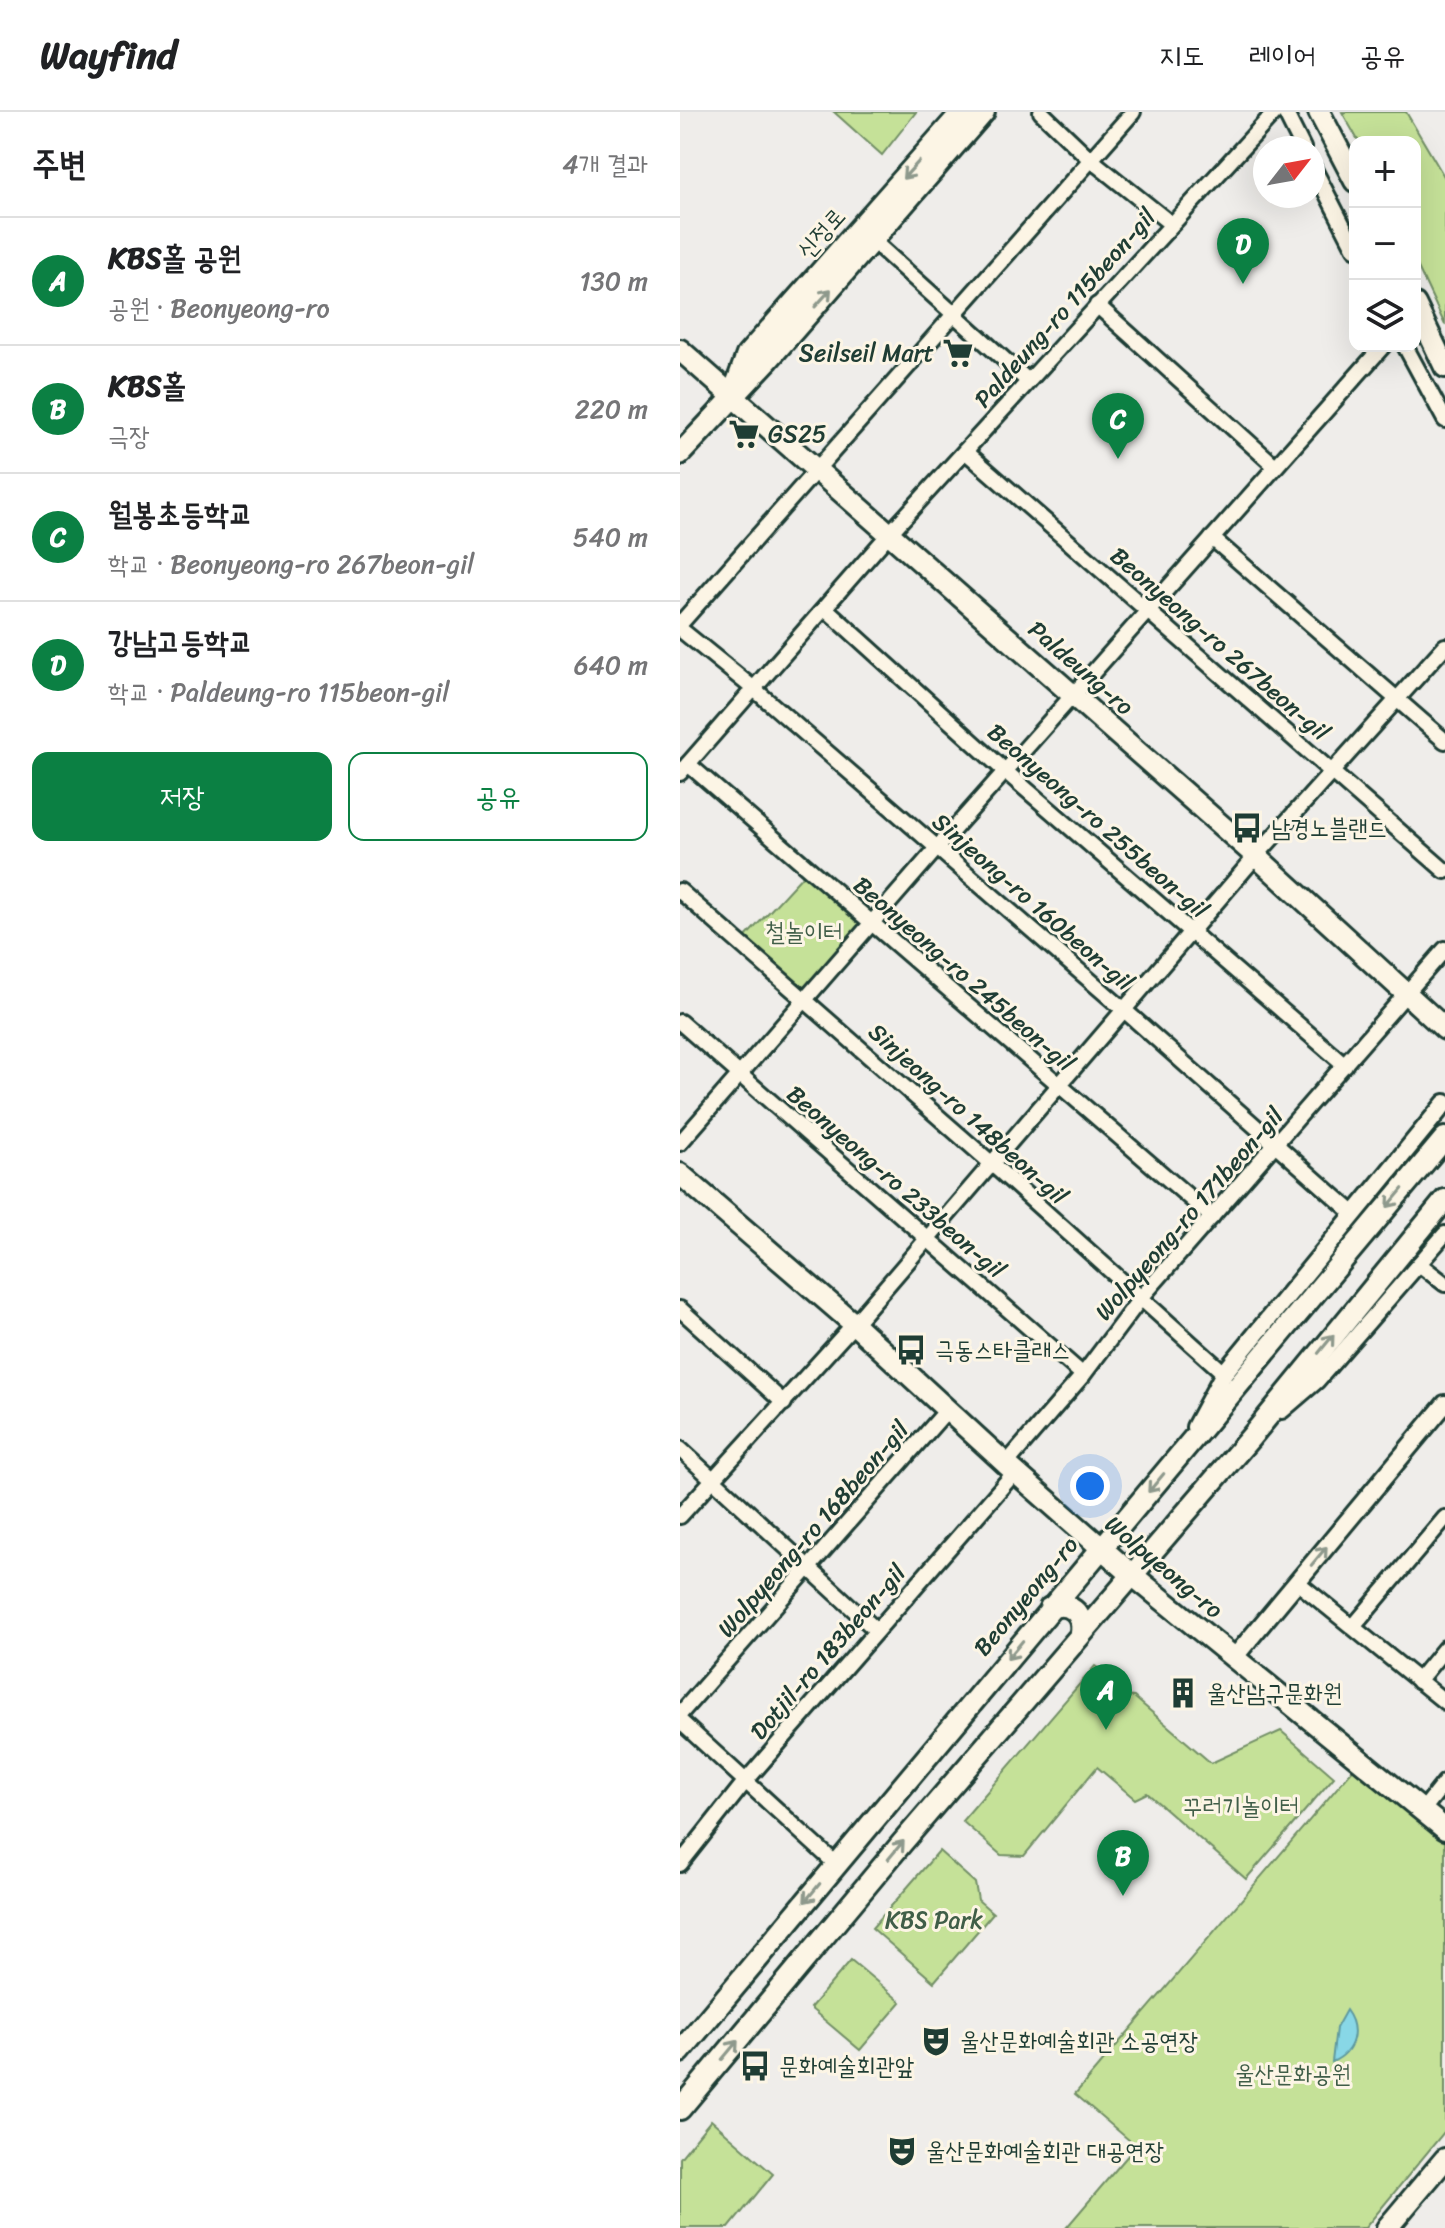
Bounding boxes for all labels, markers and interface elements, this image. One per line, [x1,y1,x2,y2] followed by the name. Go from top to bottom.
[40,22,177,89] text: Wayfind
[1159,31,1204,80] text: 지도
[1248,31,1316,80] text: 레이어
[1360,31,1405,80] text: 공유
[32,134,87,194] text: 주변
[1253,136,1325,208] north arrow
[1349,136,1421,352] map controls
[1349,136,1421,208] button: +
[562,141,648,187] text: 4개 결과
[902,160,920,180] one-way arrow
[786,197,856,269] street label: 신정로
[963,197,1168,418] street label: Paldeung-ro 115beon-gil
[1349,208,1421,280] button: −
[1217,218,1269,284] pin: D
[108,231,242,285] text: KBS홀 공원
[49,258,67,304] text: A
[579,258,648,304] text: 130 m
[1349,280,1421,352] button: layers
[108,285,330,331] text: 공원 · Beonyeong-ro
[814,288,832,308] one-way arrow
[799,332,934,374] place label: Seilseil Mart
[941,336,975,370] supermarket icon: Seilseil Mart
[108,359,186,413] text: KBS홀
[50,386,66,432] text: B
[575,386,648,432] text: 220 m
[1092,393,1144,459] pin: C
[108,413,150,459] text: 극장
[768,413,827,455] place label: GS25
[727,417,761,451] supermarket icon: GS25
[108,487,253,541] text: 월봉초등학교
[50,514,66,560] text: C
[573,514,648,560] text: 540 m
[1100,536,1341,753] street label: Beonyeong-ro 267beon-gil
[108,541,475,587] text: 학교 · Beonyeong-ro 267beon-gil
[1018,610,1144,726] street label: Paldeung-ro
[108,615,253,669] text: 강남고등학교
[50,642,66,688] text: D
[574,642,648,688] text: 640 m
[108,669,450,715] text: 학교 · Paldeung-ro 115beon-gil
[978,712,1219,930] street label: Beonyeong-ro 255beon-gil
[32,752,332,841] button: 저장
[348,752,648,841] button: 공유
[922,802,1145,1003] street label: Sinjeong-ro 160beon-gil
[1271,807,1387,849] place label: 남경노블랜드
[1230,811,1264,845] bus stop icon: 남경노블랜드
[843,865,1085,1083] street label: Beonyeong-ro 245beon-gil
[765,911,843,953] park label: 철놀이터
[858,1012,1079,1217] street label: Sinjeong-ro 148beon-gil
[777,1074,1016,1290] street label: Beonyeong-ro 233beon-gil
[1084,1097,1295,1331] street label: Wolpyeong-ro 171beon-gil
[1386,1187,1404,1207] one-way arrow
[935,1329,1070,1371] place label: 극동스타클래스
[894,1333,928,1367] bus stop icon: 극동스타클래스
[1317,1334,1335,1354] one-way arrow
[706,1410,920,1647] street label: Wolpyeong-ro 168beon-gil
[1070,1466,1110,1506] your location
[1147,1472,1165,1493] one-way arrow
[1095,1504,1233,1630] street label: Wolpyeong-ro
[963,1526,1089,1666] street label: Beonyeong-ro
[1310,1546,1328,1567] one-way arrow
[739,1553,918,1750] street label: Dotjil-ro 183beon-gil
[1006,1639,1024,1660] one-way arrow
[1080,1664,1132,1730] pin: A
[1207,1672,1342,1714] place label: 울산남구문화원
[1166,1676,1200,1710] building icon: 울산남구문화원
[1183,1785,1299,1827] park label: 꾸러기놀이터
[1097,1830,1149,1896] pin: B
[887,1840,905,1860] one-way arrow
[803,1882,821,1902] one-way arrow
[885,1899,983,1941] park label: KBS Park
[960,2020,1198,2062] place label: 울산문화예술회관 소공연장
[919,2024,953,2058] theatre icon: 울산문화예술회관 소공연장
[721,2040,739,2060] one-way arrow
[779,2045,914,2087] place label: 문화예술회관앞
[738,2049,772,2083] bus stop icon: 문화예술회관앞
[1235,2053,1351,2095] park label: 울산문화공원
[926,2130,1164,2172] place label: 울산문화예술회관 대공연장
[885,2134,919,2168] theatre icon: 울산문화예술회관 대공연장

